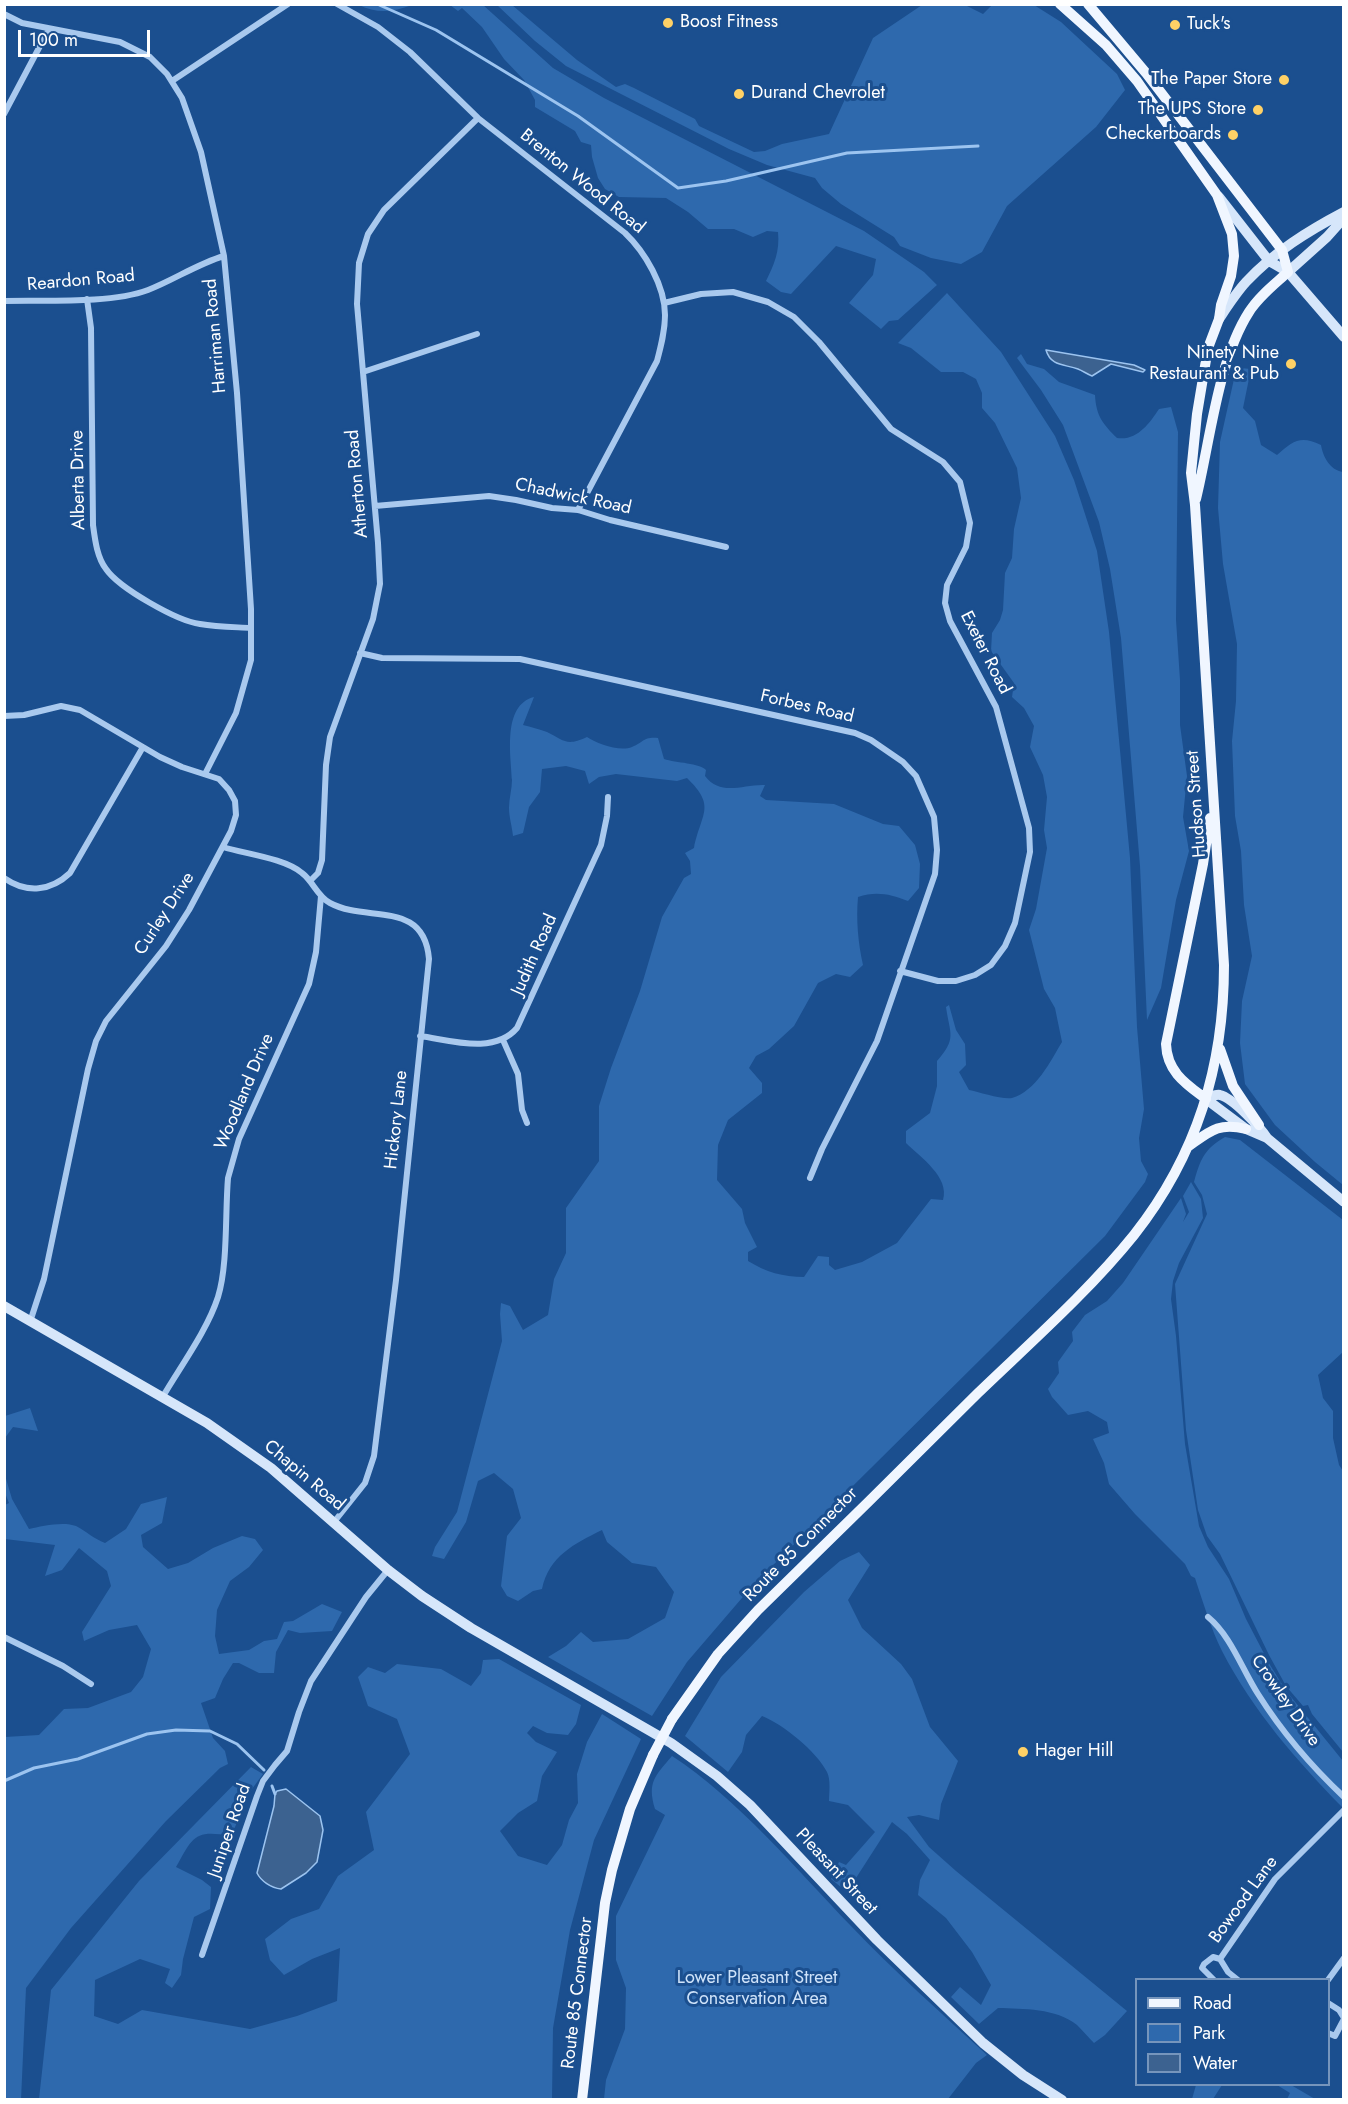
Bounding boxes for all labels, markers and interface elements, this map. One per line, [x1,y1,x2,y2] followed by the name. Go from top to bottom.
[680,12,778,34] place label: Boost Fitness
[1187,14,1230,36] place label: Tuck's
[661,16,675,30] marker: Boost Fitness
[21,18,153,56] scale bar
[1168,18,1182,32] marker: Tuck's
[29,27,78,53] text: 100 m
[1151,69,1272,91] place label: The Paper Store
[1277,73,1291,87] marker: The Paper Store
[751,83,885,105] place label: Durand Chevrolet
[732,87,746,101] marker: Durand Chevrolet
[1138,99,1246,121] place label: The UPS Store
[1251,103,1265,117] marker: The UPS Store
[1106,124,1221,146] place label: Checkerboards
[515,125,649,239] street label: Brenton Wood Road
[1226,128,1240,142] marker: Checkerboards
[26,266,136,296] street label: Reardon Road
[200,278,232,394] street label: Harriman Road
[1149,343,1279,386] place label: Ninety Nine Restaurant & Pub
[1284,357,1298,371] marker: Ninety Nine Restaurant & Pub
[342,429,374,539] street label: Atherton Road
[67,430,91,530] street label: Alberta Drive
[513,474,633,520] street label: Chadwick Road
[955,608,1015,698] street label: Exeter Road
[758,686,856,728] street label: Forbes Road
[1182,750,1212,858] street label: Hudson Street
[130,869,200,959] street label: Curley Drive
[508,911,562,999] street label: Judith Road
[211,1031,279,1153] street label: Woodland Drive
[381,1070,413,1170] street label: Hickory Lane
[259,1436,349,1516] street label: Chapin Road
[739,1483,863,1607] street label: Route 85 Connector
[1246,1651,1324,1751] street label: Crowley Drive
[1035,1741,1113,1763] place label: Hager Hill
[1016,1745,1030,1759] marker: Hager Hill
[204,1781,256,1881] street label: Juniper Road
[791,1824,881,1920] street label: Pleasant Street
[1205,1852,1283,1948] street label: Bowood Lane
[558,1916,598,2070] street label: Route 85 Connector
[677,1968,837,2010] park label: Lower Pleasant Street Conservation Area
[1135,1978,1330,2086] legend
[1193,1990,1232,2016] text: Road
[1193,2020,1225,2046] text: Park
[1193,2050,1237,2076] text: Water

